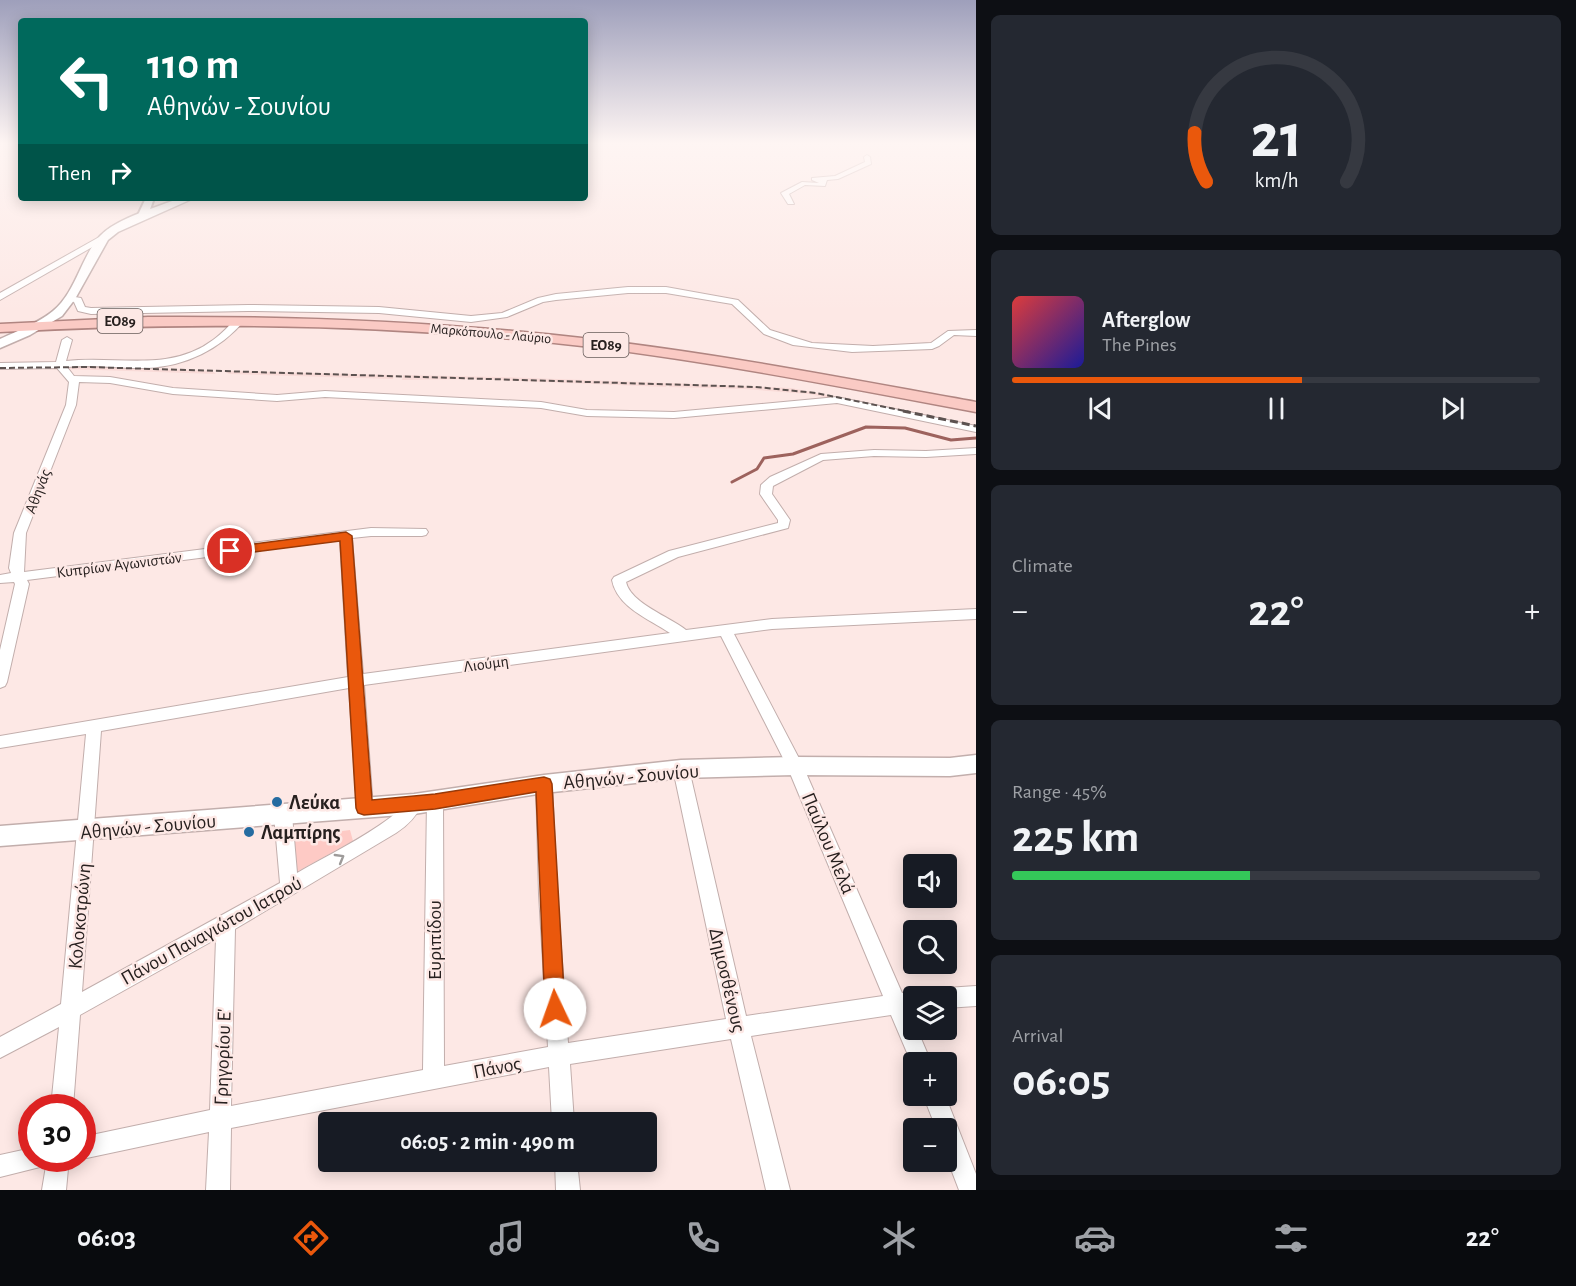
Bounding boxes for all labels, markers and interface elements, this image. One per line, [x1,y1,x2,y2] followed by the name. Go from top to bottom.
[48,42,126,120] icon: left
[147,44,239,86] text: 110 m
[147,93,331,120] text: Αθηνών - Σουνίου
[1250,106,1302,168] text: 21
[104,156,137,189] icon: right
[48,162,92,184] text: Then
[1254,170,1298,191] text: km/h
[98,309,142,333] road number: ΕΟ89
[1102,309,1190,331] text: Afterglow
[430,322,552,346] street label: Μαρκόπουλο - Λαύριο
[584,333,628,357] road number: ΕΟ89
[1102,335,1177,355] text: The Pines
[1084,392,1117,425] icon: previous
[1260,392,1293,425] icon: pause
[1436,392,1469,425] icon: next
[22,467,55,516] street label: Αθηνάς
[204,525,255,576] pin
[213,534,246,567] icon: arrive
[56,549,183,581] street label: Κυπρίων Αγωνιστών
[1012,556,1073,576] text: Climate
[1248,589,1304,634] text: 22°
[1012,595,1028,628] text: −
[1524,595,1540,628] text: +
[463,653,510,675] street label: Λιούμη
[562,761,700,793] street label: Αθηνών - Σουνίου
[1012,782,1107,802] text: Range · 45%
[798,790,858,897] street label: Παύλου Μελά
[289,793,340,813] place label: Λεύκα
[270,795,284,809] marker: Λεύκα
[79,811,217,843] street label: Αθηνών - Σουνίου
[1012,815,1139,860] text: 225 km
[261,823,341,843] place label: Λαμπίρης
[242,825,256,839] marker: Λαμπίρης
[334,853,344,865] one-way arrow
[903,854,957,1172] map controls
[903,854,957,908] button: sound
[65,862,95,970] street label: Κολοκοτρώνη
[118,873,305,989] street label: Πάνου Παναγιώτου Ιατρού
[425,900,445,980] street label: Ευριπίδου
[903,920,957,974] button: search
[705,926,749,1035] street label: Δημοσθένους
[523,977,587,1041] position arrow
[903,986,957,1040] button: layers
[211,1008,235,1106] street label: Γρηγορίου Ε'
[1012,1026,1063,1046] text: Arrival
[903,1052,957,1106] button: +
[472,1054,523,1082] street label: Πάνος
[1012,1059,1110,1104] text: 06:05
[18,1094,96,1172] speed limit sign: 30
[903,1118,957,1172] button: −
[400,1131,575,1153] text: 06:05 · 2 min · 490 m
[290,1217,332,1259] icon: directions
[486,1217,528,1259] icon: music
[682,1217,724,1259] icon: phone
[878,1217,920,1259] icon: climate
[1074,1217,1116,1259] icon: car
[1270,1217,1312,1259] icon: filters
[77,1224,136,1251] text: 06:03
[1466,1224,1499,1251] text: 22°

